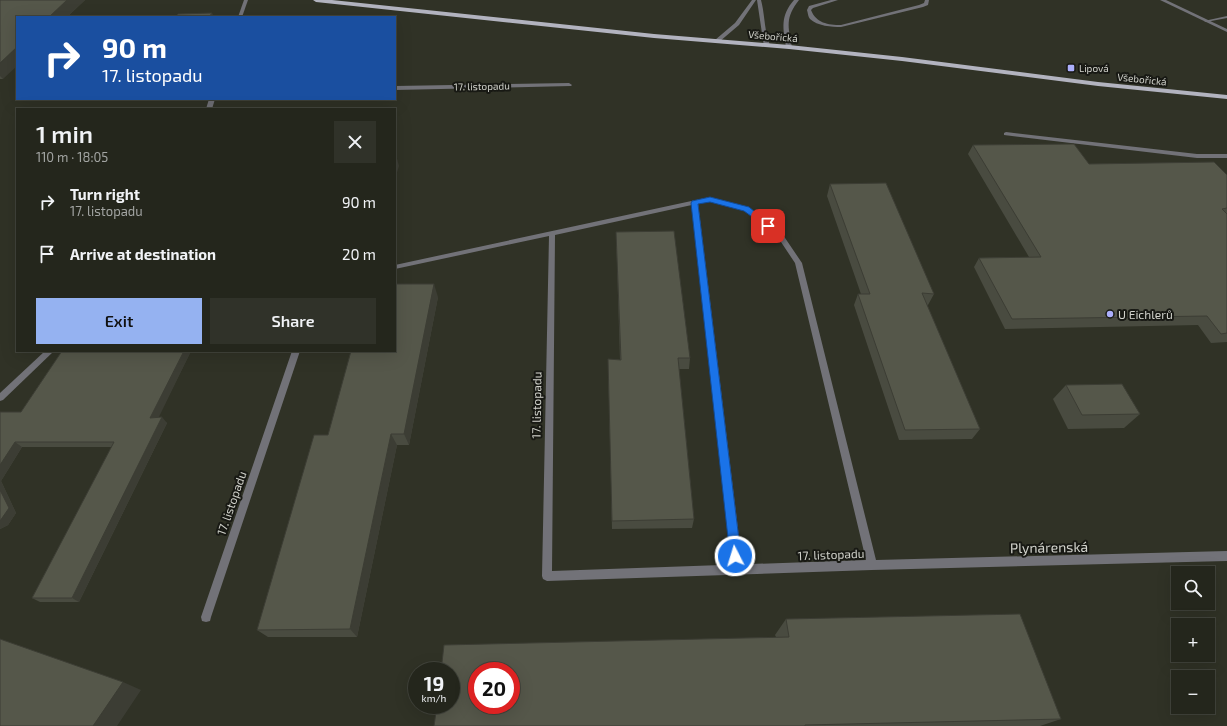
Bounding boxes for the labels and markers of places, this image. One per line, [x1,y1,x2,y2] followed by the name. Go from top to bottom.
[1079,62,1109,74] place label: Lipová
[1066,63,1076,73] marker: Lipová
[751,209,785,243] pin
[1118,307,1173,321] place label: U Eichlerů
[1105,309,1115,319] marker: U Eichlerů

